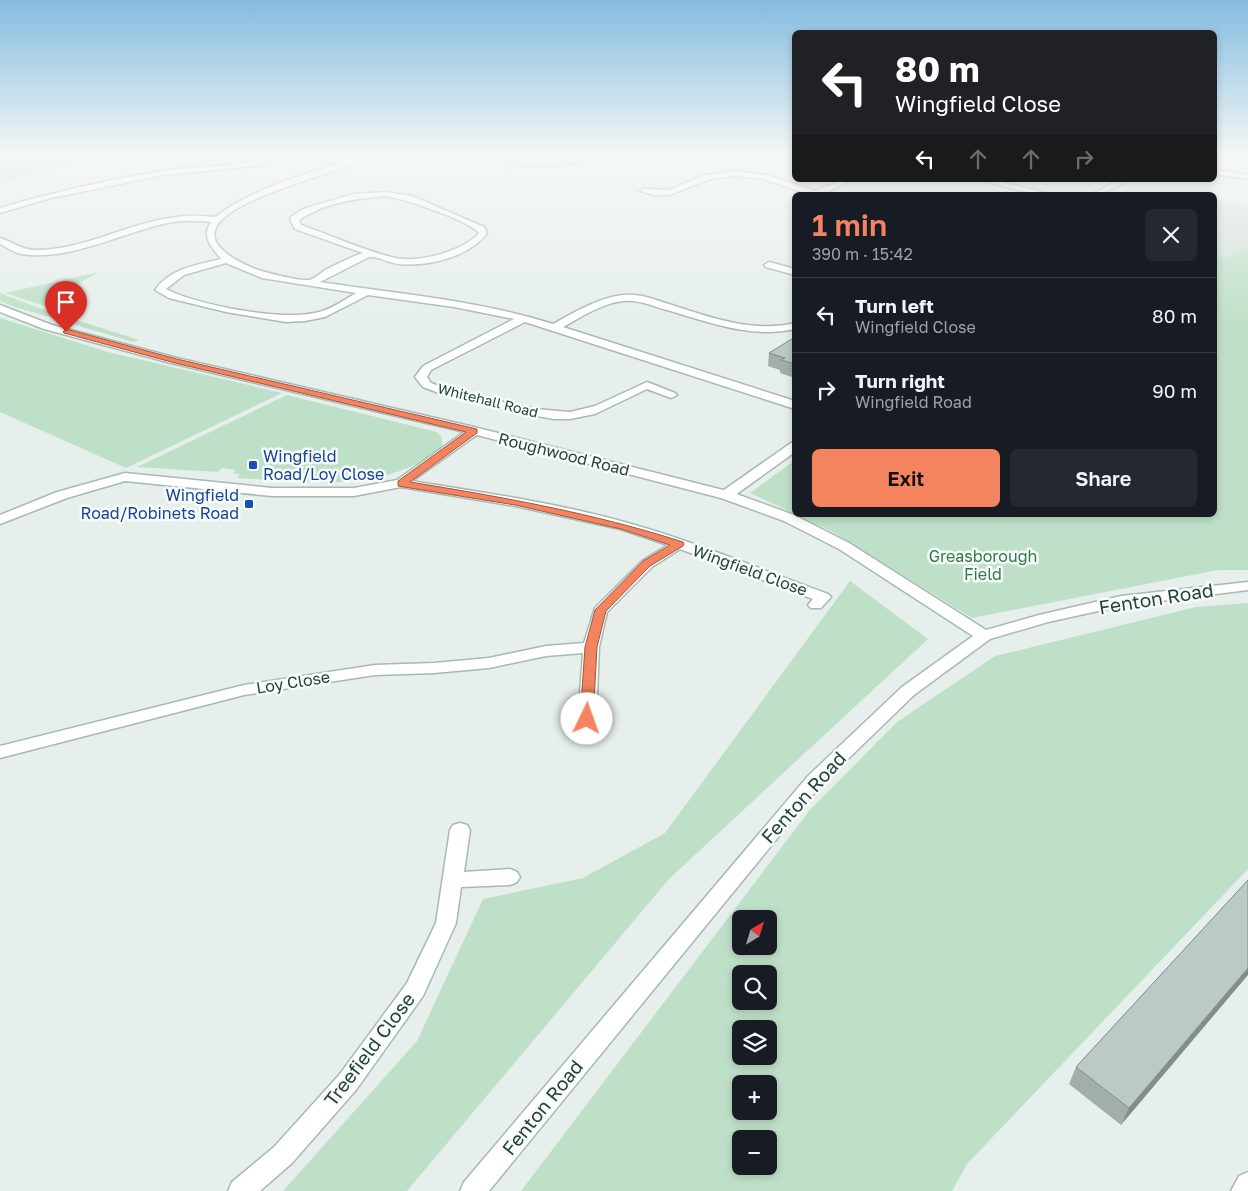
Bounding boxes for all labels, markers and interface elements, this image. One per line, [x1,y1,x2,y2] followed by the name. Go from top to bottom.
[895,48,980,90] text: 80 m
[812,50,877,115] icon: left
[895,90,1061,117] text: Wingfield Close
[911,145,939,173] icon: left
[964,145,992,173] icon: ahead
[1017,145,1045,173] icon: ahead
[1070,145,1098,173] icon: right
[812,207,887,243] text: 1 min
[1145,209,1197,261] button: close
[812,244,913,264] text: 390 m · 15:42
[45,281,87,332] pin
[52,288,80,316] icon: arrive
[855,294,934,317] text: Turn left
[812,301,840,329] icon: left
[1152,304,1197,327] text: 80 m
[855,317,976,337] text: Wingfield Close
[855,369,945,392] text: Turn right
[812,376,840,404] icon: right
[436,379,540,421] street label: Whitehall Road
[1152,379,1197,402] text: 90 m
[855,392,972,412] text: Wingfield Road
[496,428,632,480] street label: Roughwood Road
[263,446,384,484] place label: Wingfield Road/Loy Close
[812,449,1000,507] button: Exit
[1010,449,1197,507] button: Share
[247,459,259,471] marker: Wingfield Road/Loy Close
[80,485,239,523] place label: Wingfield Road/Robinets Road
[243,498,255,510] marker: Wingfield Road/Robinets Road
[690,540,810,600] street label: Wingfield Close
[929,546,1037,584] park label: Greasborough Field
[1097,578,1215,618] street label: Fenton Road
[255,666,331,698] street label: Loy Close
[560,692,612,744] position arrow
[756,746,850,848] street label: Fenton Road
[732,910,778,955] north arrow
[732,910,777,1175] map controls
[732,965,777,1010] button: search
[319,988,419,1110] street label: Treefield Close
[732,1020,777,1065] button: layers
[497,1055,587,1159] street label: Fenton Road
[732,1075,777,1120] button: +
[732,1130,777,1175] button: −

